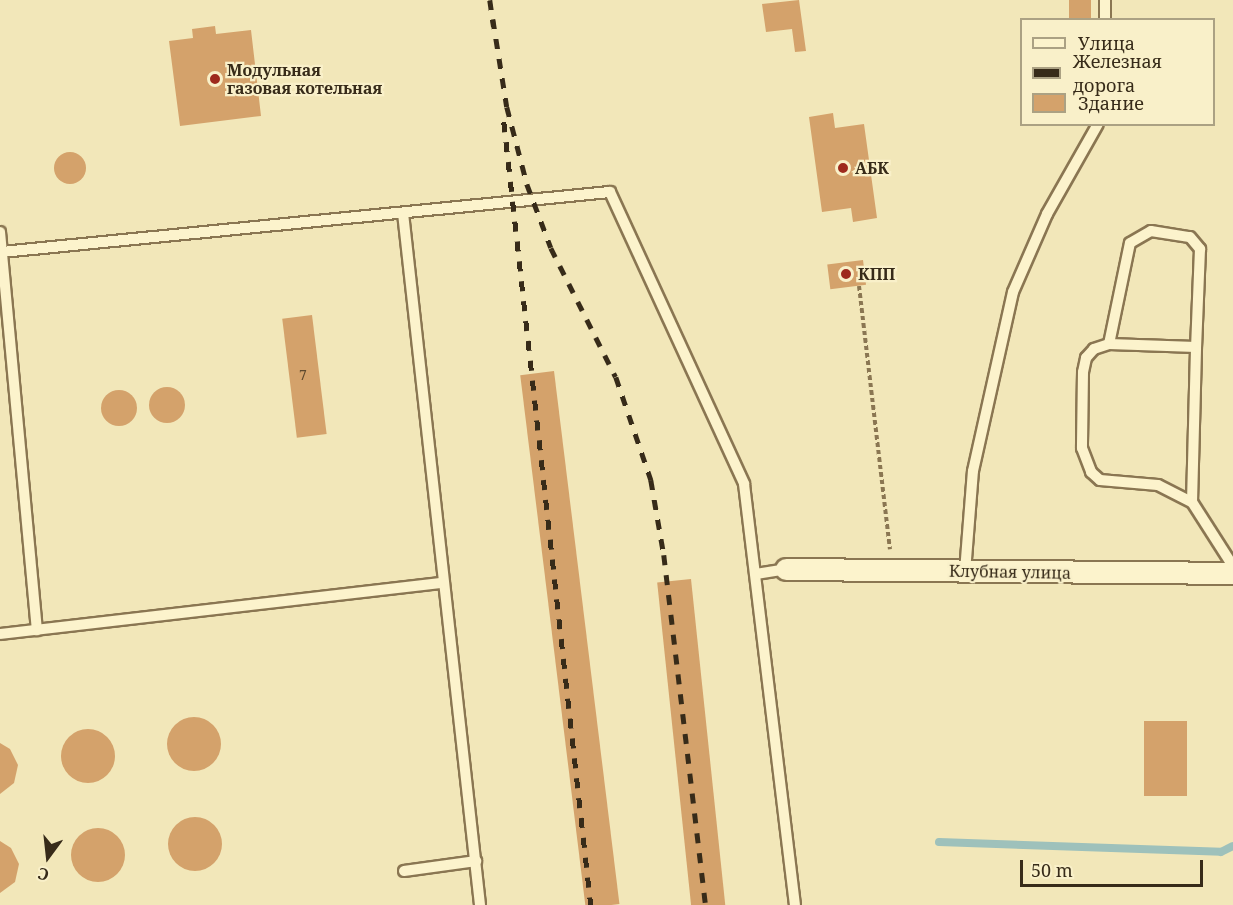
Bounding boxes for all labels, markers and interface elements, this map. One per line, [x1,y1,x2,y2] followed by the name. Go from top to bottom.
[1020,18,1215,126] legend
[1078,31,1135,55] text: Улица
[1073,49,1162,97] text: Железная дорога
[227,60,382,98] place label: Модульная газовая котельная
[208,72,222,86] marker: Модульная газовая котельная
[1078,91,1144,115] text: Здание
[855,158,889,178] place label: АБК
[836,161,850,175] marker: АБК
[858,264,895,284] place label: КПП
[839,267,853,281] marker: КПП
[299,367,307,383] house number: 7
[949,561,1071,583] street label: Клубная улица
[18,827,78,887] north arrow
[1023,848,1206,886] scale bar
[1031,858,1073,882] text: 50 m
[35,862,51,886] text: С

